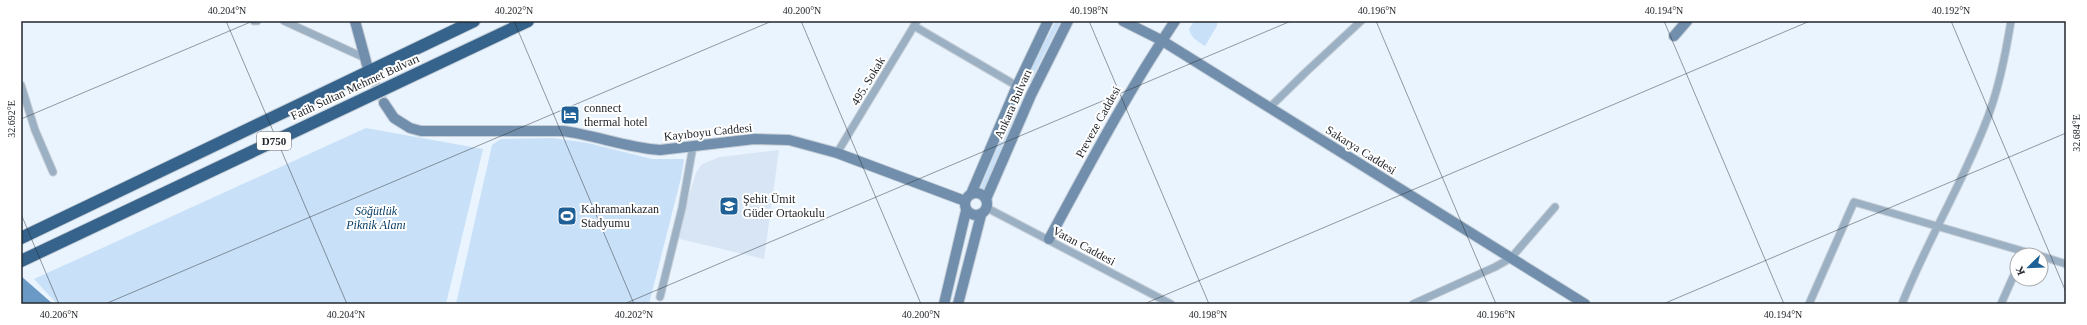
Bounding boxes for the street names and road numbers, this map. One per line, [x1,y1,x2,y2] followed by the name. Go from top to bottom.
[288,51,422,123] street label: Fatih Sultan Mehmet Bulvarı
[848,54,888,108] street label: 495. Sokak
[991,67,1035,141] street label: Ankara Bulvarı
[1073,83,1124,160] street label: Preveze Caddesi
[663,120,754,144] street label: Kayıboyu Caddesi
[1323,123,1399,178] street label: Sakarya Caddesi
[257,132,291,150] road number: D750
[1050,224,1118,269] street label: Vatan Caddesi

